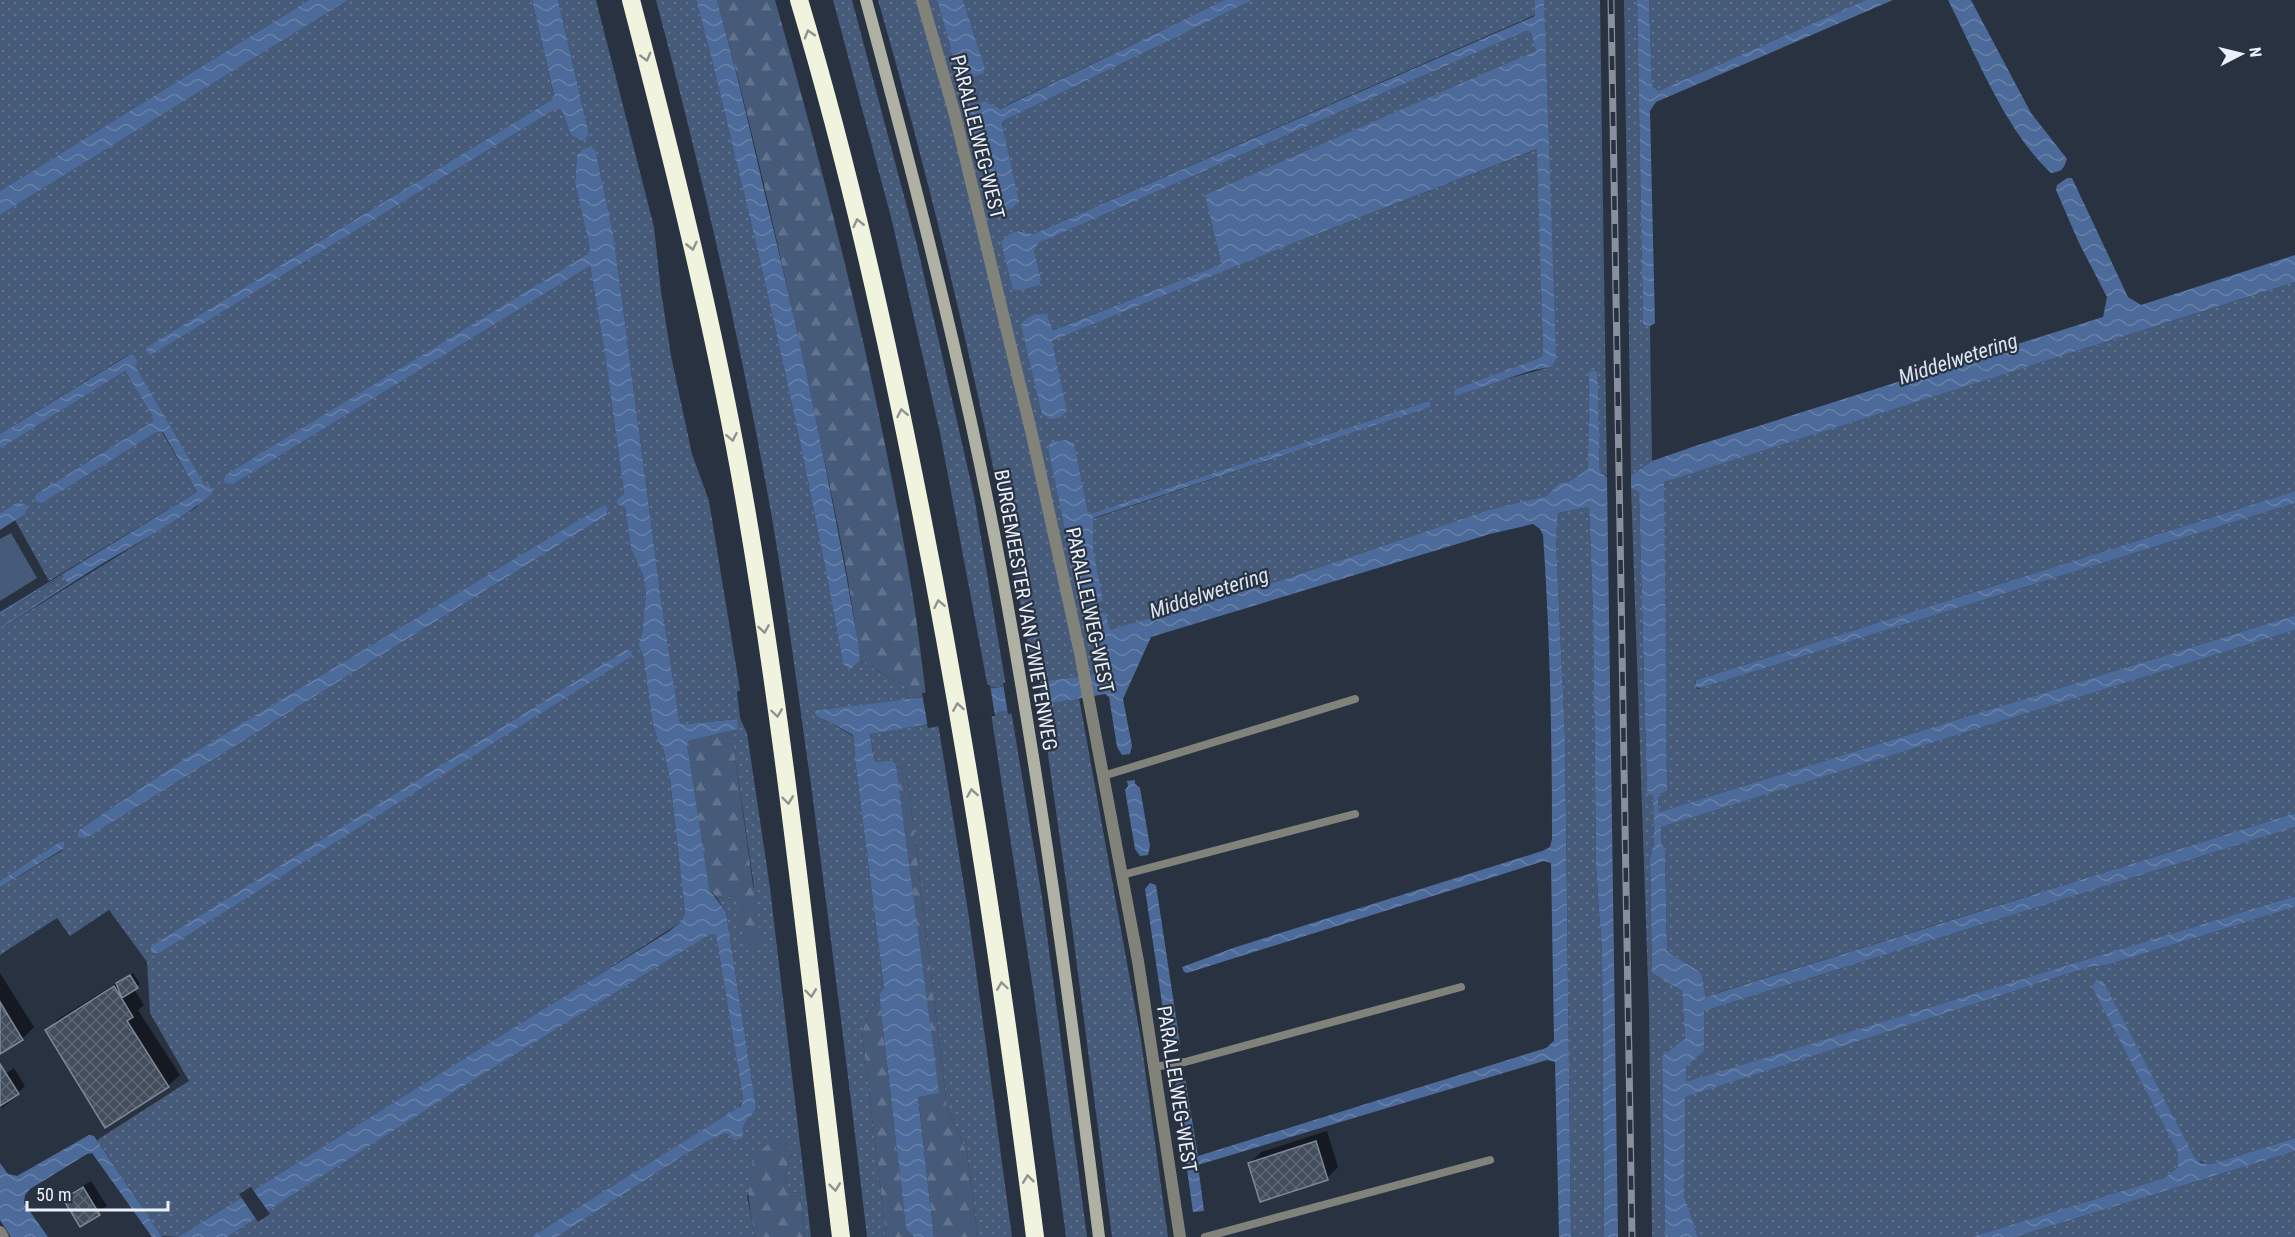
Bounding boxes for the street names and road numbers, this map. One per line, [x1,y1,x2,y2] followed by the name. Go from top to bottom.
[946,52,1010,222] street label: PARALLELWEG-WEST
[989,468,1063,752] street label: BURGEMEESTER VAN ZWIETENWEG
[1061,525,1119,695] street label: PARALLELWEG-WEST
[1152,1004,1202,1174] street label: PARALLELWEG-WEST

